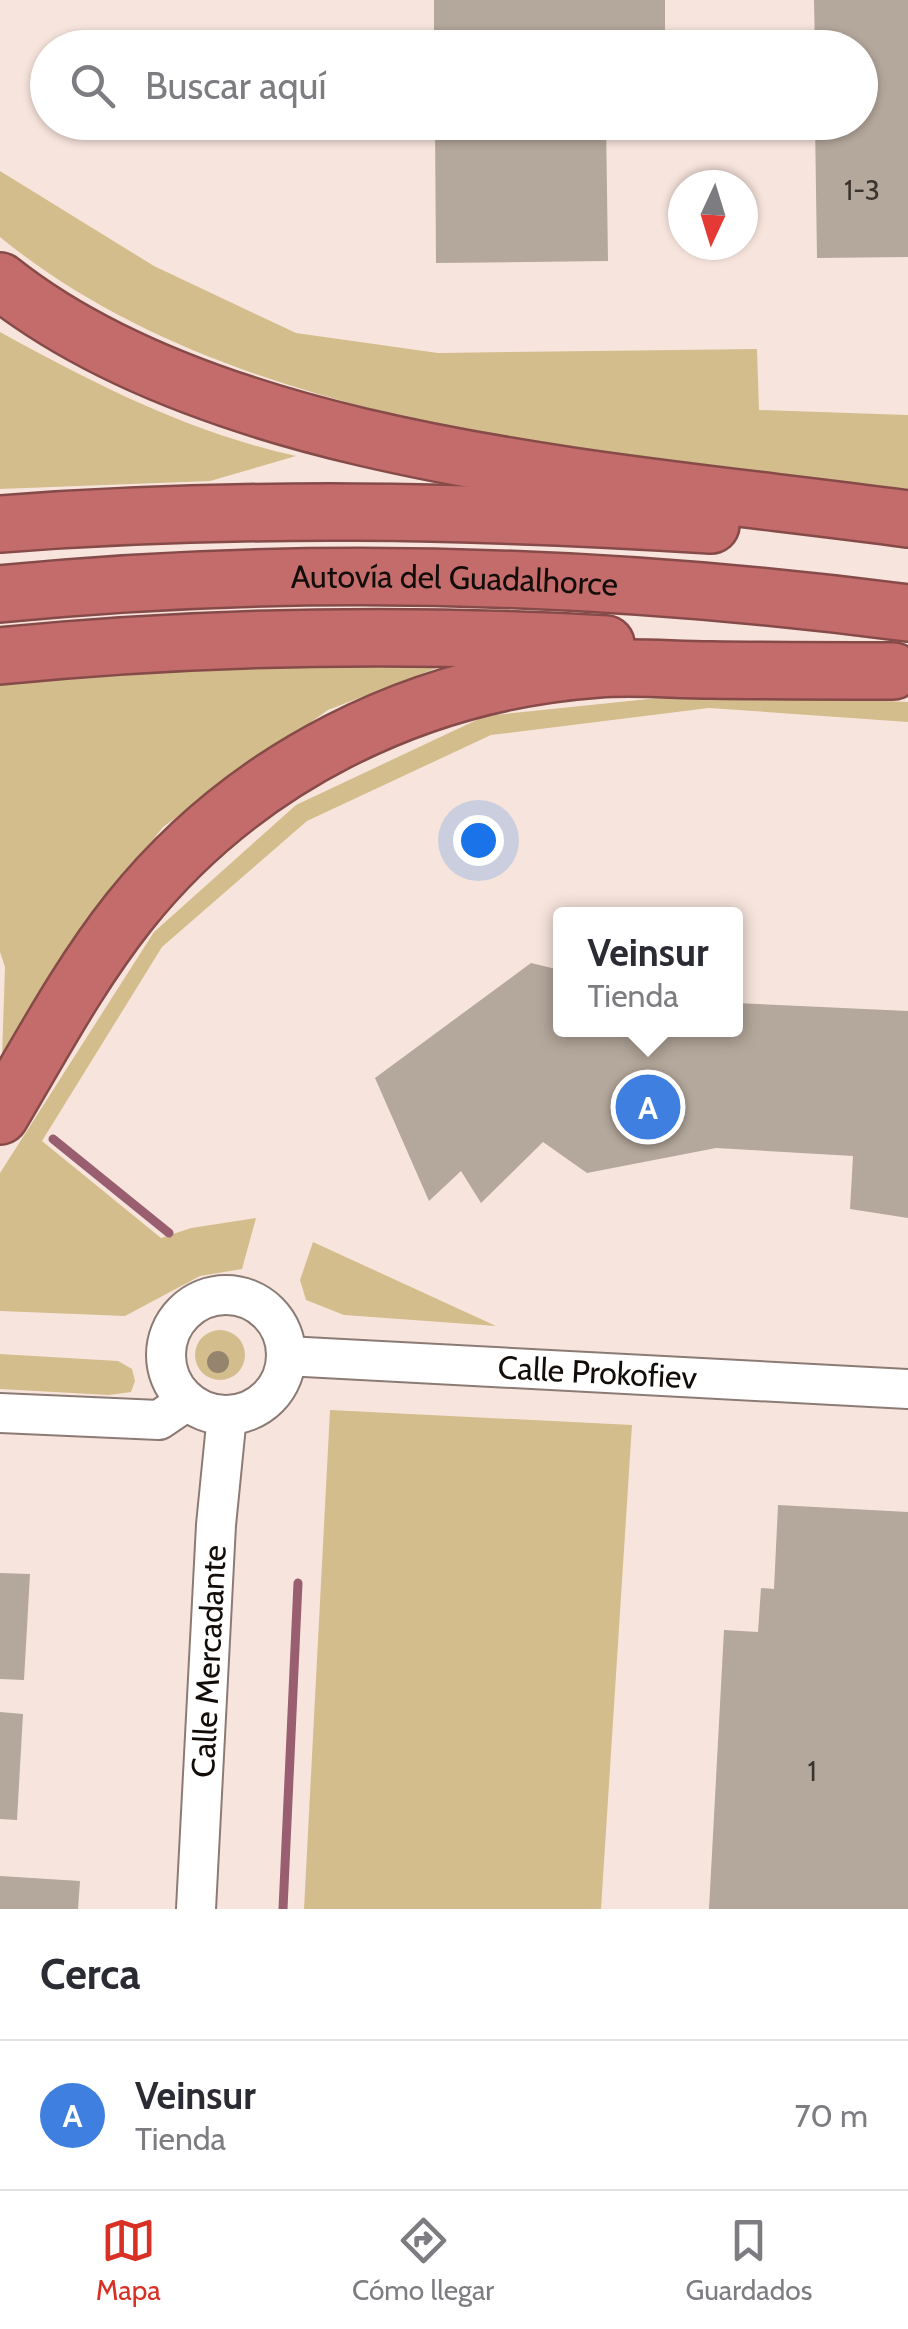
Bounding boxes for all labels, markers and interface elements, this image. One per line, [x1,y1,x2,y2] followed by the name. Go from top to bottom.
[30,30,878,140] search box
[65,58,120,113] icon: search
[145,62,327,109] text: Buscar aquí
[668,170,758,260] north arrow
[844,173,880,207] house number: 1-3
[290,556,619,604] street label: Autovía del Guadalhorce
[453,815,504,866] your location
[553,907,743,1037] popup
[588,929,708,976] text: Veinsur
[588,976,679,1015] text: Tienda
[616,1070,680,1144] pin: A
[497,1347,698,1397] street label: Calle Prokofiev
[183,1544,234,1779] street label: Calle Mercadante
[807,1754,817,1788] house number: 1
[40,1948,140,2000] text: Cerca
[135,2072,256,2119] text: Veinsur
[62,2096,83,2135] text: A
[795,2096,868,2135] text: 70 m
[135,2119,226,2158] text: Tienda
[96,2213,161,2307] tab: Mapa
[352,2213,494,2307] tab: Cómo llegar
[686,2213,812,2307] tab: Guardados

